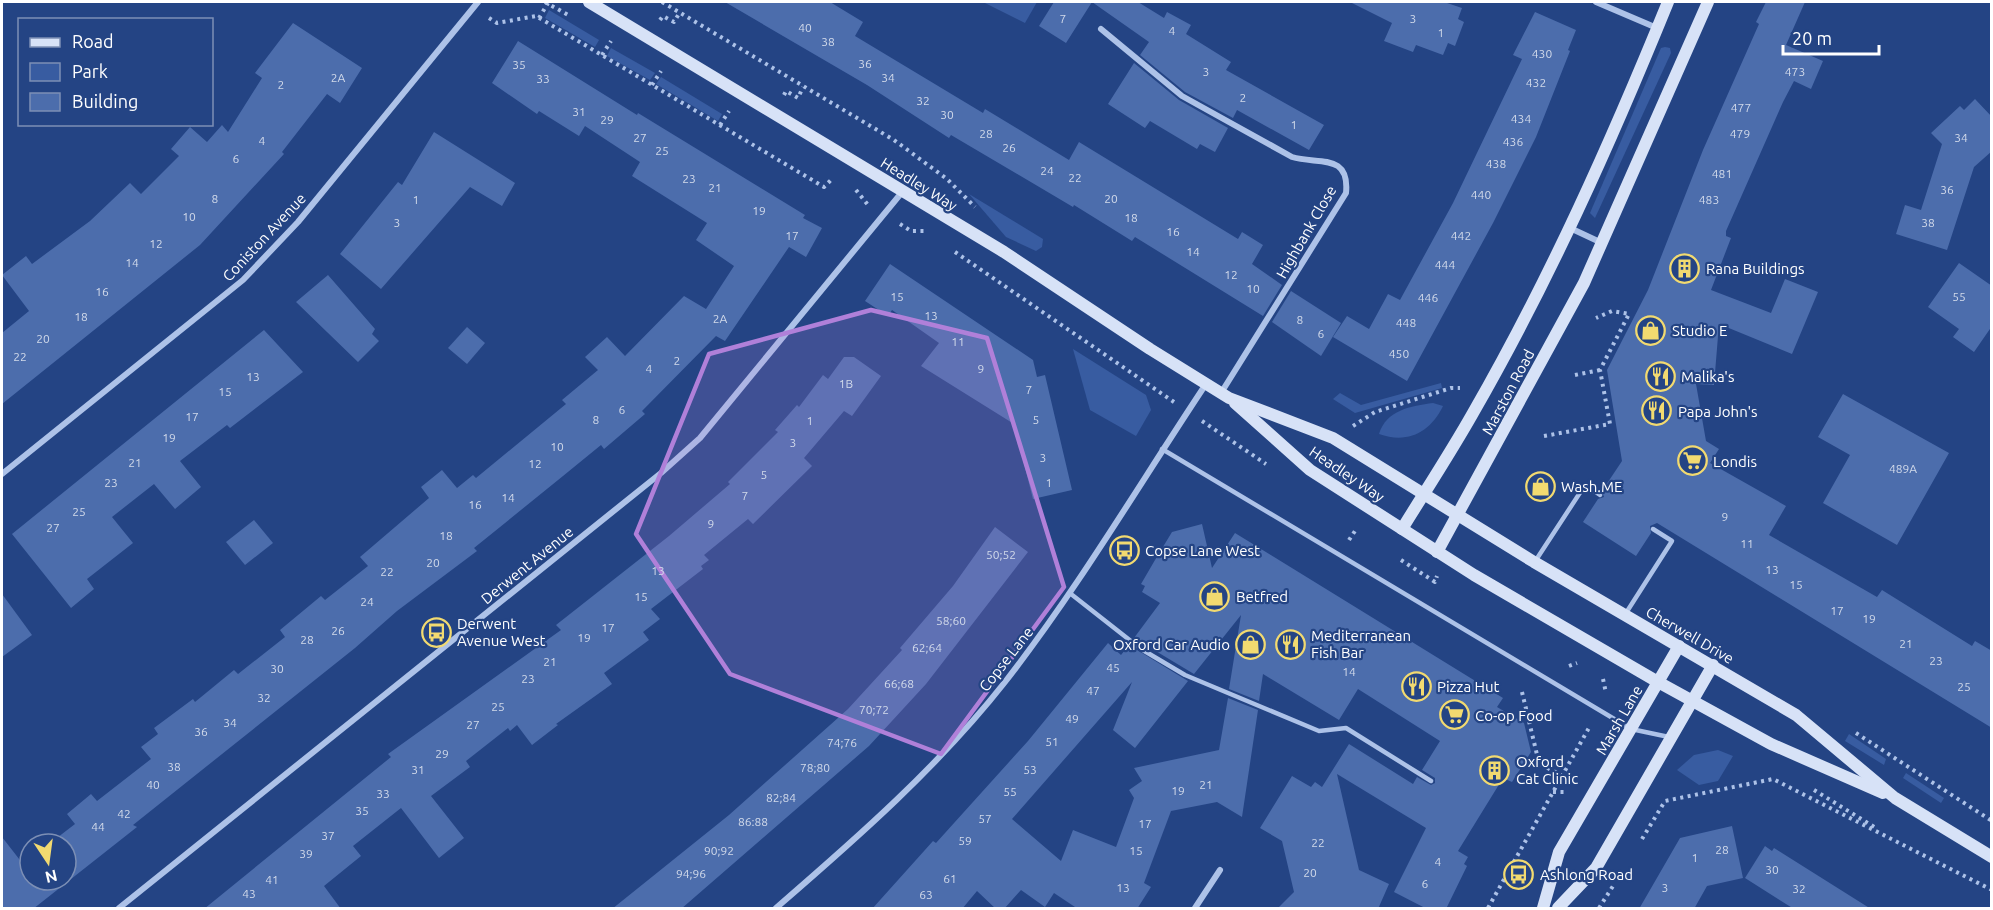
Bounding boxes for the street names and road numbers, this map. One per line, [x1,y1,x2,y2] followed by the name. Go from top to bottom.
[878,154,960,214] street label: Headley Way
[1273,183,1339,281] street label: Highbank Close
[219,190,309,284] street label: Coniston Avenue
[1478,346,1538,438] street label: Marston Road
[1306,443,1388,505] street label: Headley Way
[478,523,576,607] street label: Derwent Avenue
[1643,603,1737,667] street label: Cherwell Drive
[976,623,1036,695] street label: Copse Lane
[1592,682,1646,758] street label: Marsh Lane

